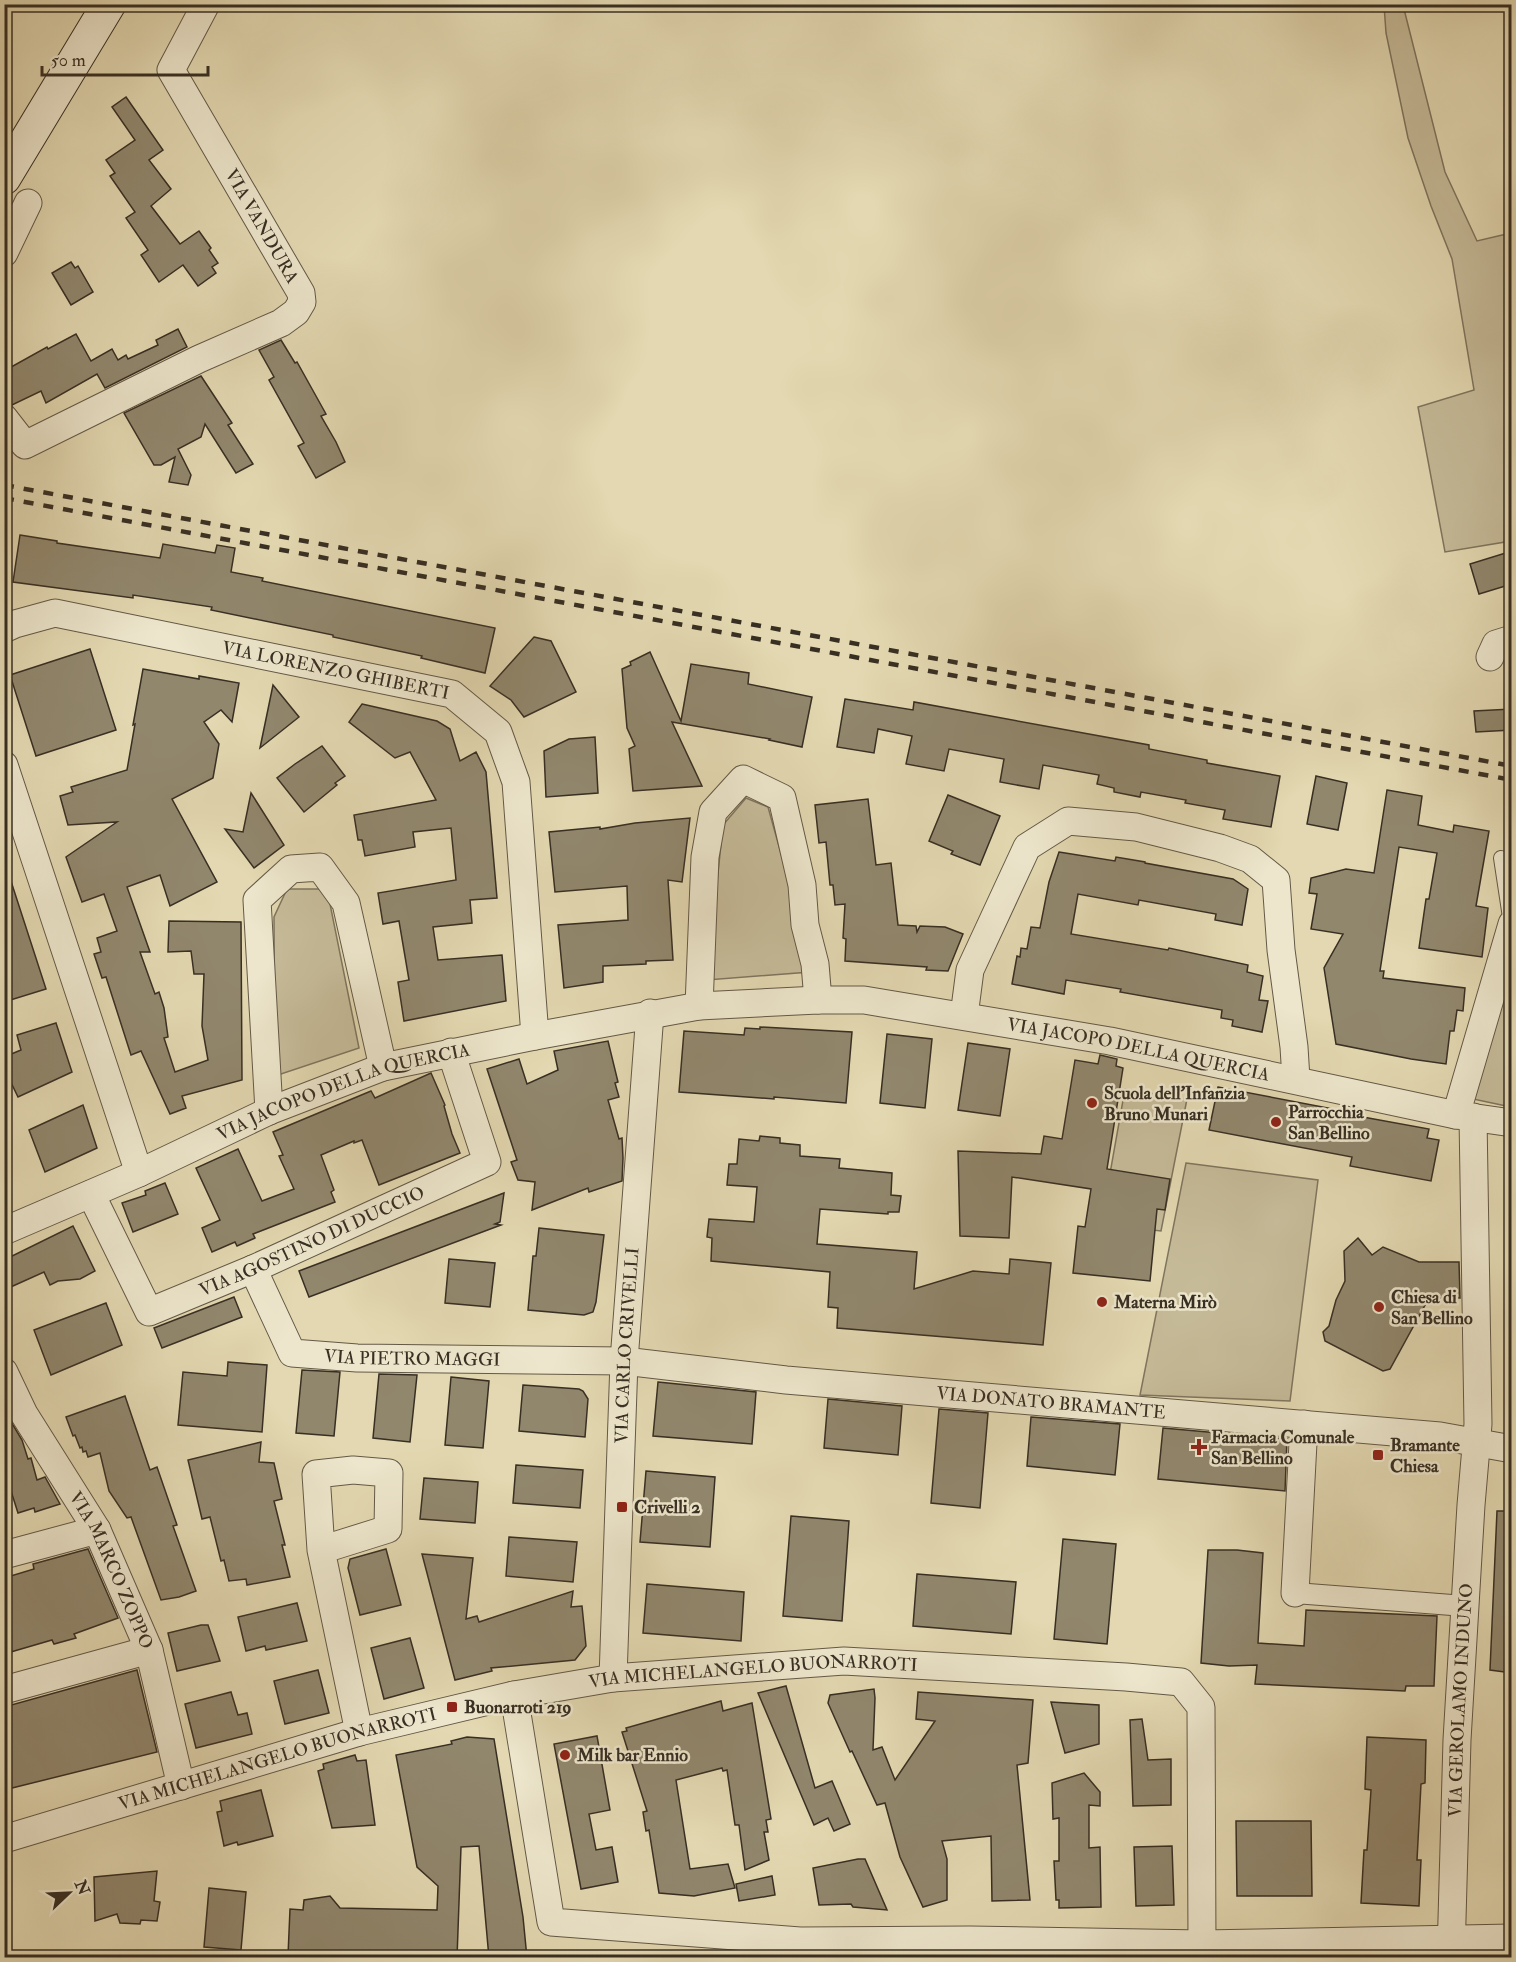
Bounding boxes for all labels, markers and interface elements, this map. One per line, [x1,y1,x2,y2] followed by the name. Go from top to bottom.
[42,39,208,77] scale bar
[51,49,86,72] text: 50 m
[219,165,304,288] street label: VIA VANDURA
[220,636,451,705] street label: VIA LORENZO GHIBERTI
[1005,1013,1272,1087] street label: VIA JACOPO DELLA QUERCIA
[213,1038,473,1146] street label: VIA JACOPO DELLA QUERCIA
[1104,1082,1246,1126] place label: Scuola dell'Infanzia Bruno Munari
[1085,1096,1099,1110] marker: Scuola dell'Infanzia Bruno Munari
[1288,1101,1370,1145] place label: Parrocchia San Bellino
[1269,1115,1283,1129] marker: Parrocchia San Bellino
[196,1181,428,1302] street label: VIA AGOSTINO DI DUCCIO
[610,1246,644,1444] street label: VIA CARLO CRIVELLI
[1391,1286,1473,1330] place label: Chiesa di San Bellino
[1113,1291,1217,1314] place label: Materna Mirò
[1095,1295,1109,1309] marker: Materna Mirò
[1372,1300,1386,1314] marker: Chiesa di San Bellino
[323,1344,501,1372] street label: VIA PIETRO MAGGI
[935,1382,1167,1424] street label: VIA DONATO BRAMANTE
[1211,1426,1355,1470] place label: Farmacia Comunale San Bellino
[1390,1434,1460,1478] place label: Bramante Chiesa
[1192,1440,1206,1454] marker: Farmacia Comunale San Bellino
[1371,1448,1385,1462] marker: Bramante Chiesa
[64,1487,158,1653] street label: VIA MARCO ZOPPO
[634,1496,701,1519] place label: Crivelli 2
[615,1500,629,1514] marker: Crivelli 2
[1444,1582,1478,1818] street label: VIA GEROLAMO INDUNO
[587,1650,918,1694] street label: VIA MICHELANGELO BUONARROTI
[464,1696,572,1719] place label: Buonarroti 219
[445,1700,459,1714] marker: Buonarroti 219
[116,1703,439,1816] street label: VIA MICHELANGELO BUONARROTI
[576,1744,688,1767] place label: Milk bar Ennio
[558,1748,572,1762] marker: Milk bar Ennio
[39,1863,99,1923] north arrow
[69,1876,94,1899] text: N

